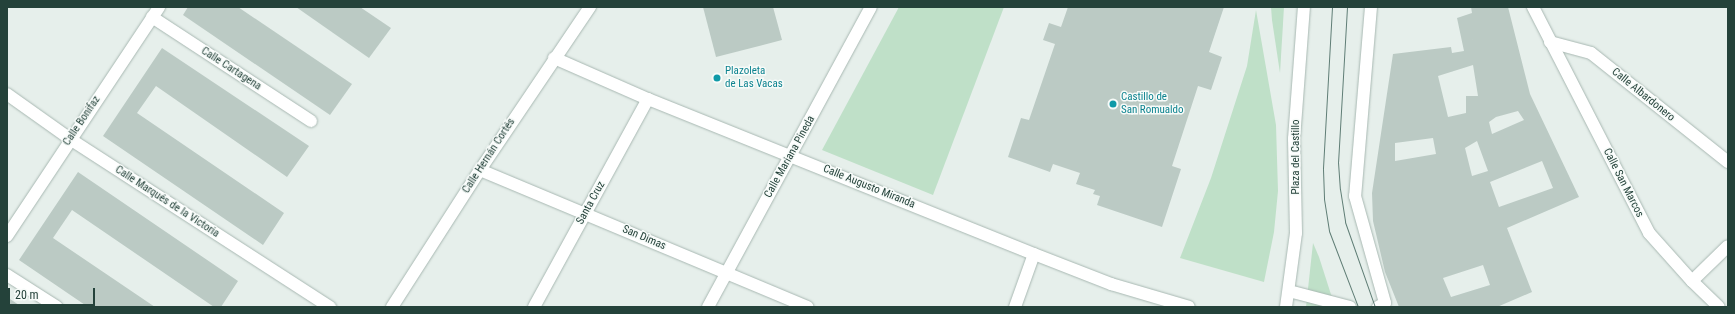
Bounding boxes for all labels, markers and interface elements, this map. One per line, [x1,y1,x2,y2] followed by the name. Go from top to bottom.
[198,45,264,93] street label: Calle Cartagena
[725,65,783,91] place label: Plazoleta de Las Vacas
[1609,66,1677,124] street label: Calle Albardonero
[712,73,722,83] marker: Plazoleta de Las Vacas
[1121,91,1184,117] place label: Castillo de San Romualdo
[61,94,103,148] street label: Calle Bonifaz
[1108,99,1118,109] marker: Castillo de San Romualdo
[762,114,818,200] street label: Calle Mariana Pineda
[460,116,518,196] street label: Calle Hernán Cortés
[1289,119,1303,195] street label: Plaza del Castillo
[1600,146,1646,220] street label: Calle San Marcos
[112,163,222,241] street label: Calle Marqués de la Victoria
[821,163,917,211] street label: Calle Augusto Miranda
[574,179,608,227] street label: Santa Cruz
[620,223,668,253] street label: San Dimas
[10,280,97,306] scale bar
[15,288,39,302] text: 20 m

